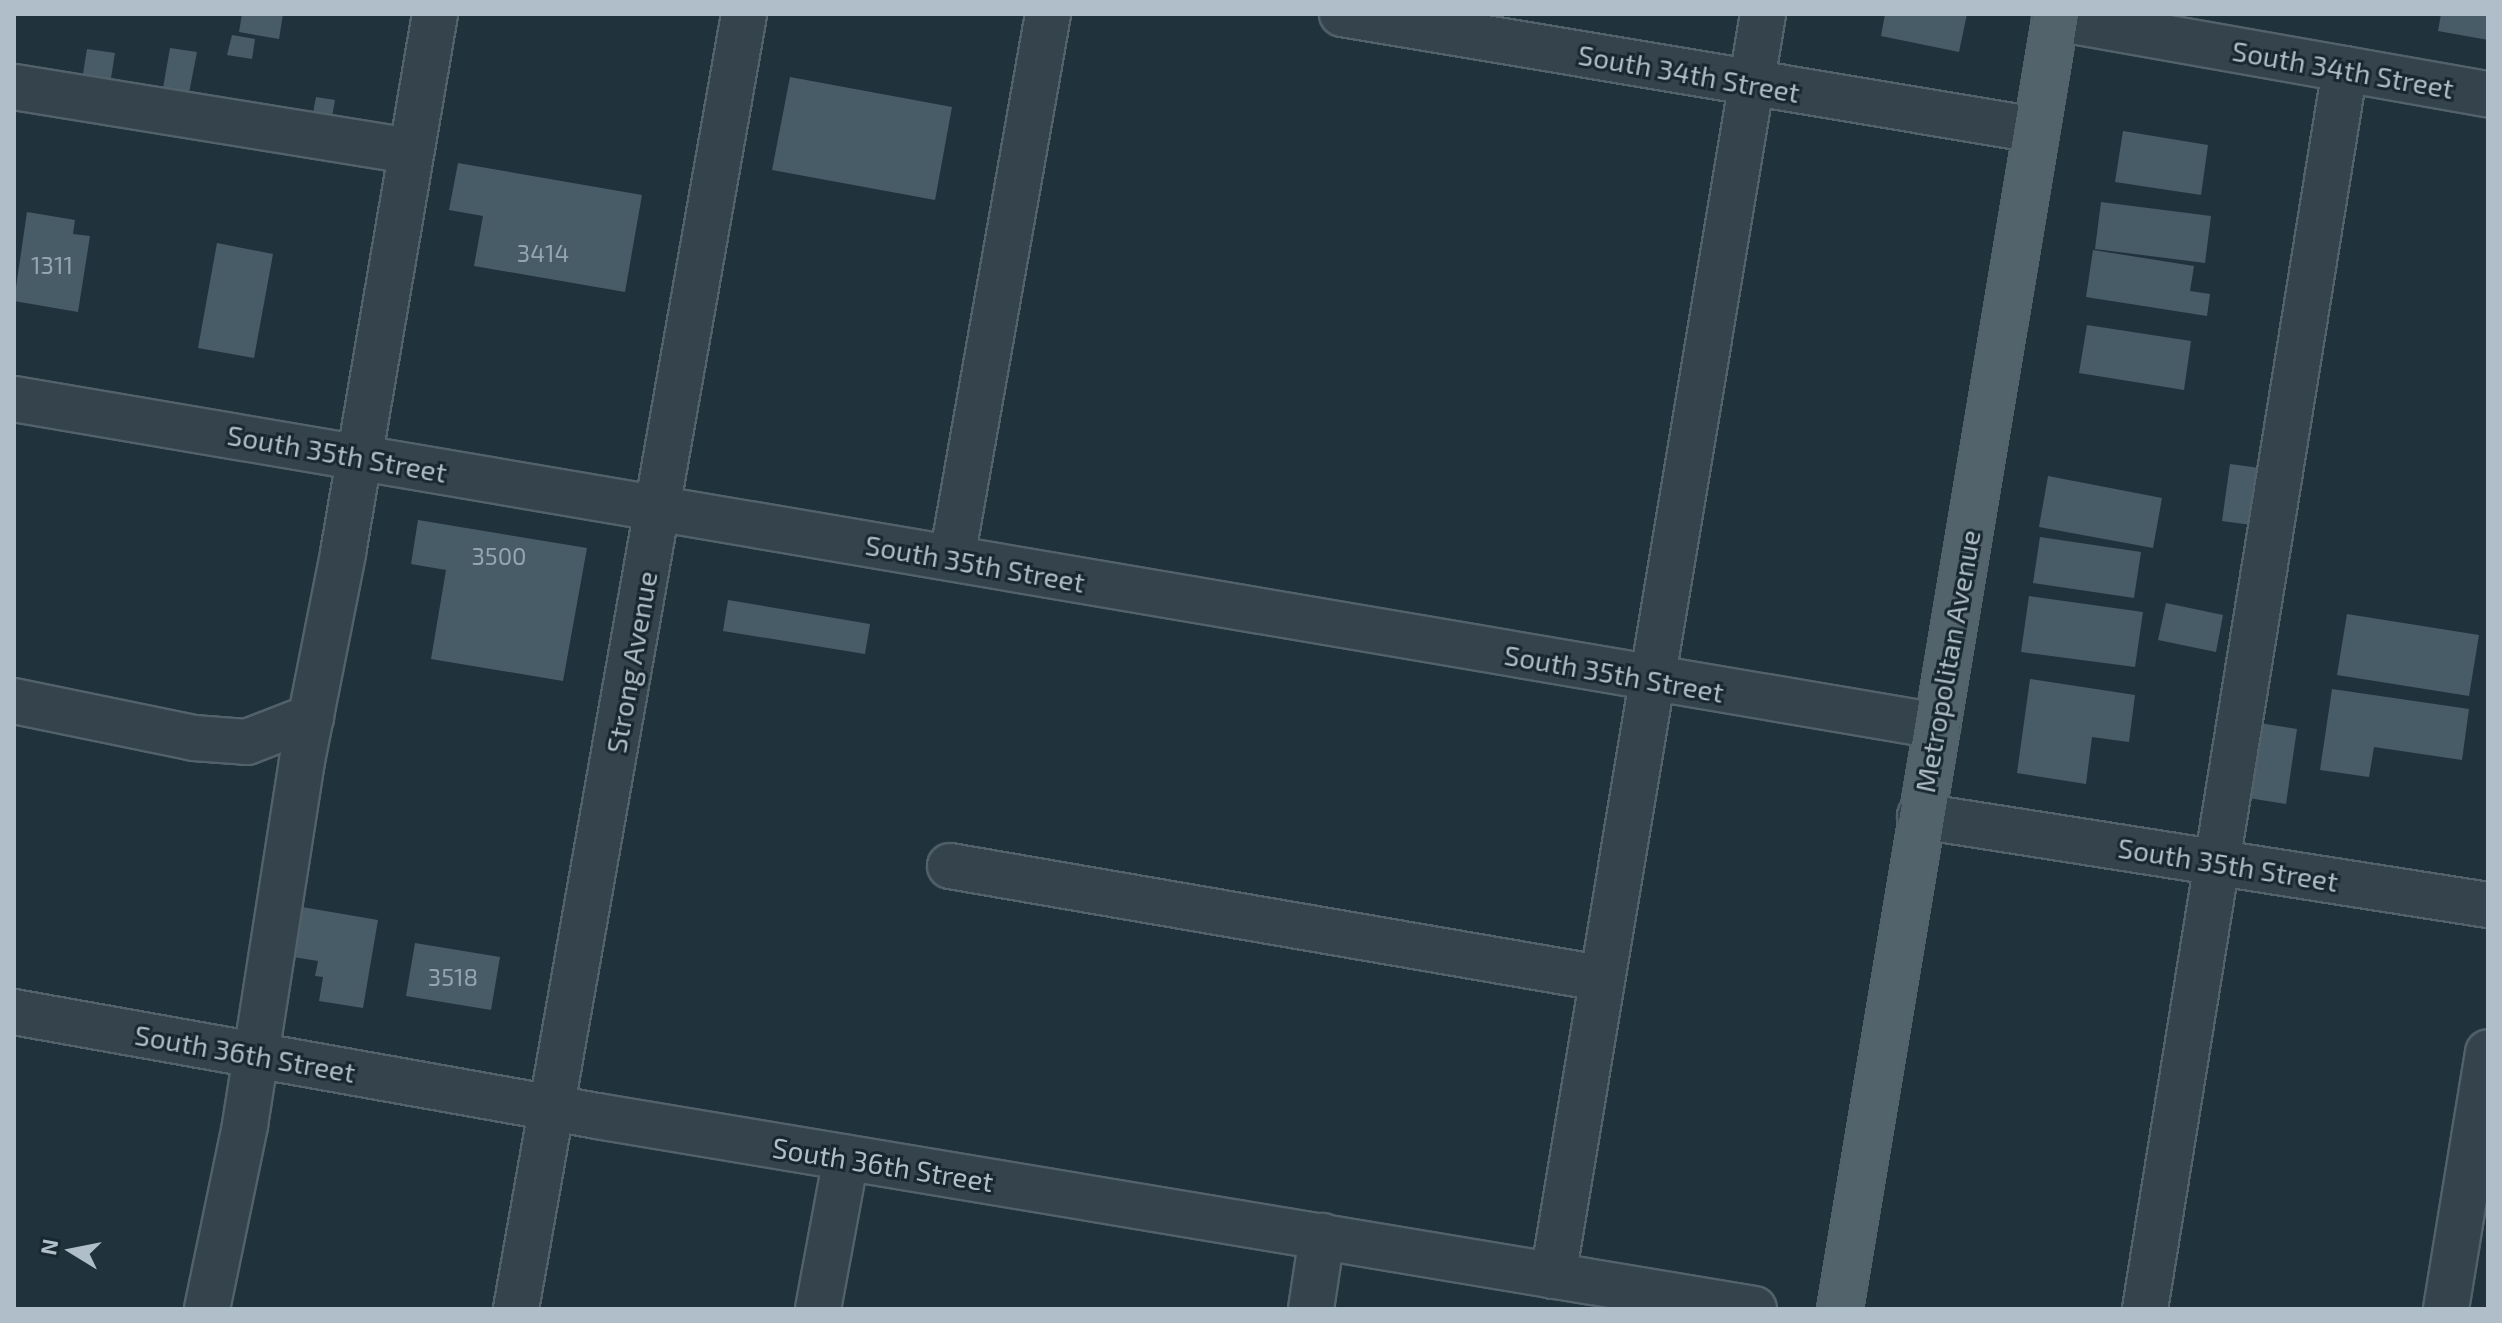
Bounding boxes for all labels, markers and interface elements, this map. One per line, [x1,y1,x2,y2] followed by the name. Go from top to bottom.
[2230,33,2456,105] street label: South 34th Street
[1576,37,1802,109] street label: South 34th Street
[517,239,569,267] house number: 3414
[31,251,73,279] house number: 1311
[225,417,449,489] street label: South 35th Street
[863,527,1087,599] street label: South 35th Street
[1907,527,1987,795] street label: Metropolitan Avenue
[471,542,527,570] house number: 3500
[598,568,664,756] street label: Strong Avenue
[1502,637,1726,709] street label: South 35th Street
[2116,830,2340,898] street label: South 35th Street
[428,963,478,991] house number: 3518
[132,1017,358,1089] street label: South 36th Street
[770,1130,996,1198] street label: South 36th Street
[32,1211,112,1291] north arrow
[34,1237,63,1257] text: N

